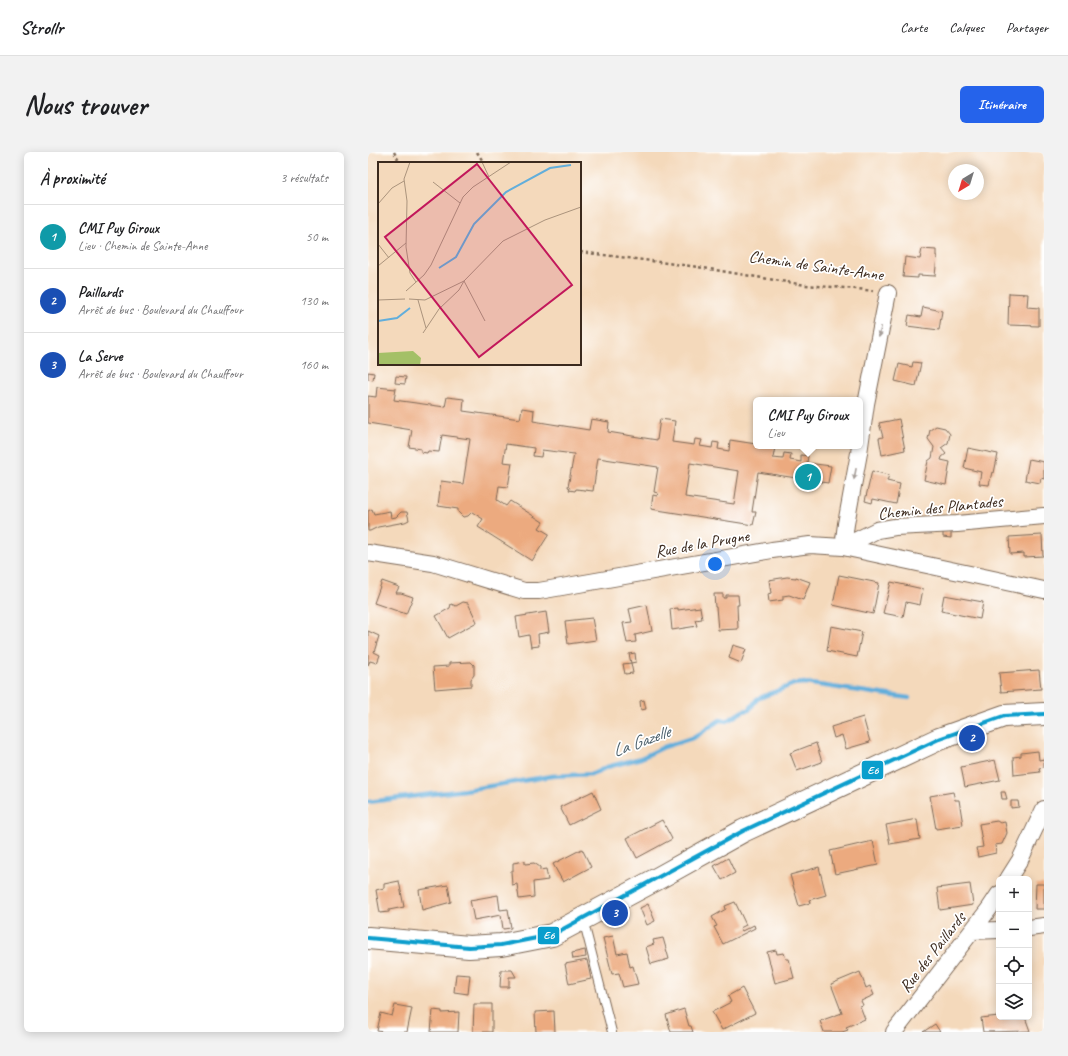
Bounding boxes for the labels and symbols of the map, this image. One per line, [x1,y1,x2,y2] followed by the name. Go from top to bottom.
[378,162,581,365] inset map
[948,164,984,200] north arrow
[747,246,886,286] street label: Chemin de Sainte-Anne
[876,326,882,338] one-way arrow
[795,462,821,492] pin: 1
[852,467,858,480] one-way arrow
[877,490,1006,524] street label: Chemin des Plantades
[654,525,752,562] street label: Rue de la Prugne
[705,554,725,574] your location
[609,719,676,762] water label: La Gazelle
[959,723,985,753] pin: 2
[861,760,884,780] line badge: E6
[867,763,879,777] text: E6
[602,898,628,928] pin: 3
[895,906,972,997] street label: Rue des Paillards
[537,926,560,945] line badge: E6
[543,928,555,942] text: E6

